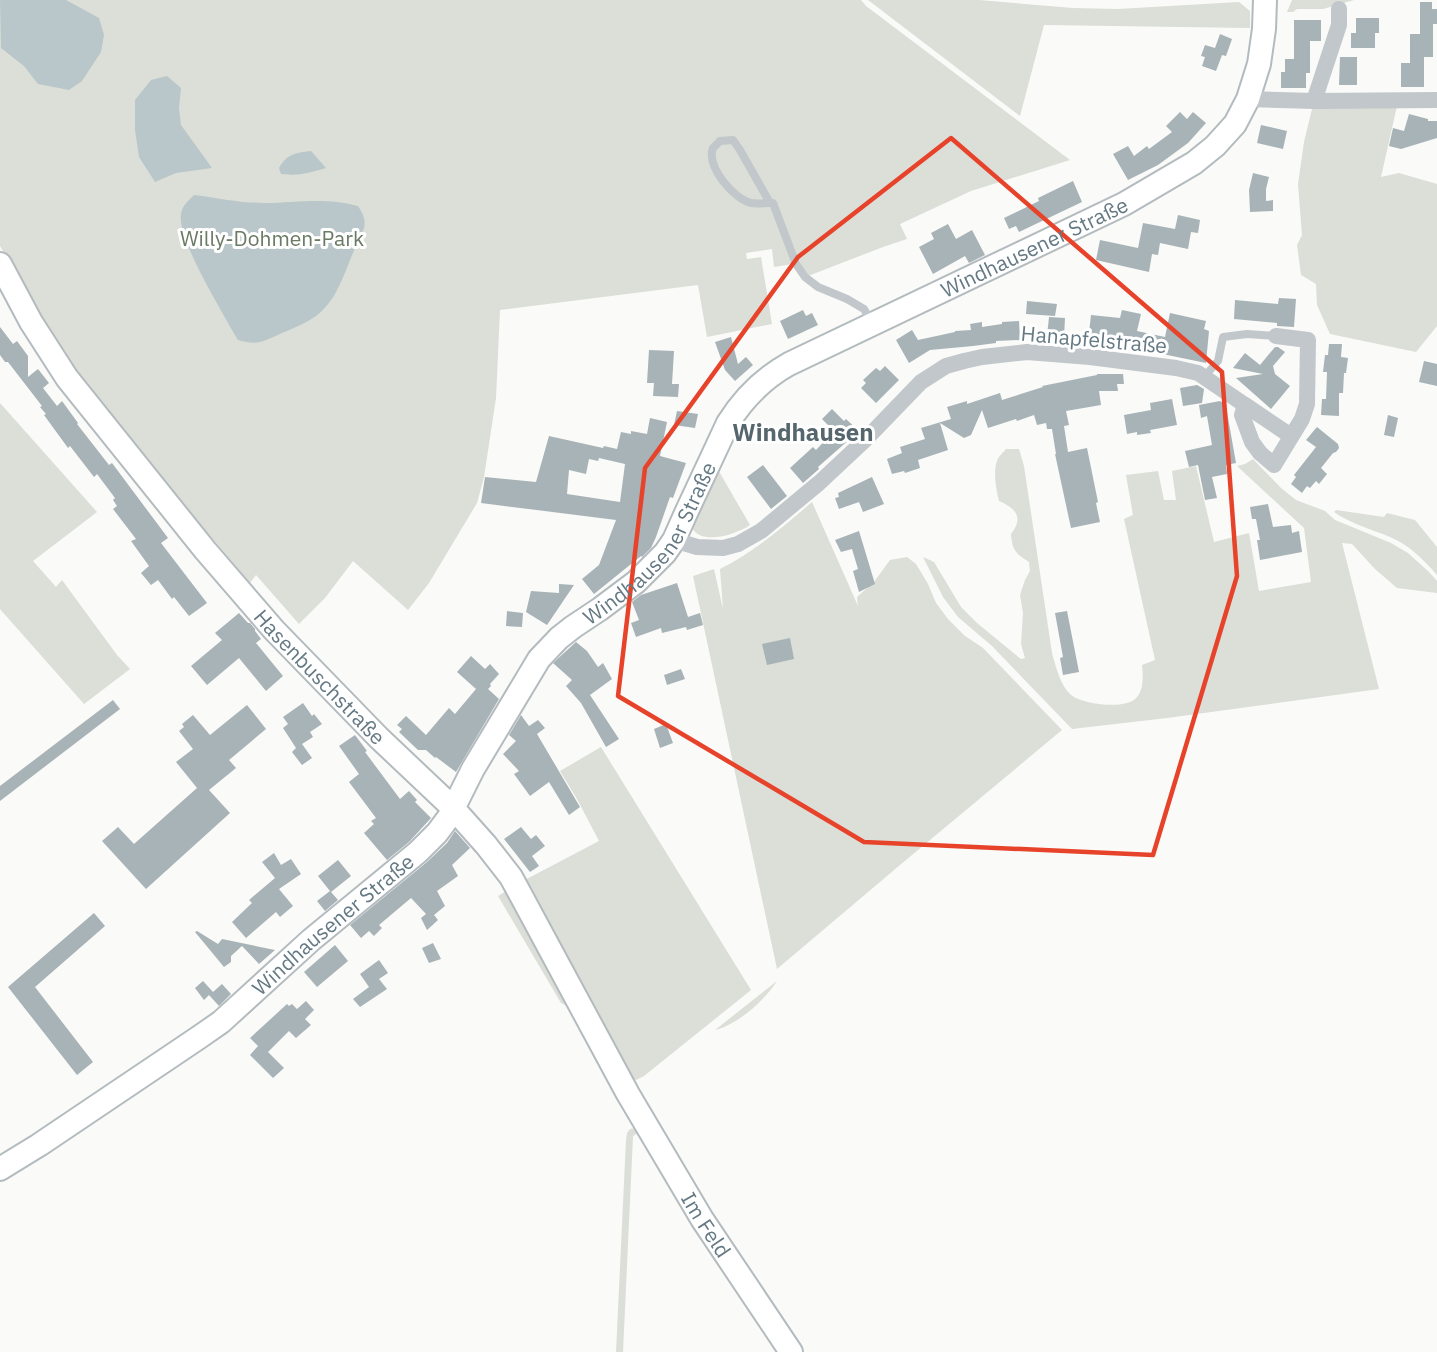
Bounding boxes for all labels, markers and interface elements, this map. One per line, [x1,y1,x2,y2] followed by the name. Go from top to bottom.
[936,190,1133,304] street label: Windhausener Straße
[180,224,364,252] park label: Willy-Dohmen-Park
[1020,319,1168,359] street label: Hanapfelstraße
[732,416,874,448] district label: Windhausen
[577,457,722,631] street label: Windhausener Straße
[248,603,392,751] street label: Hasenbuschstraße
[246,847,420,1001] street label: Windhausener Straße
[675,1187,738,1263] street label: Im Feld

